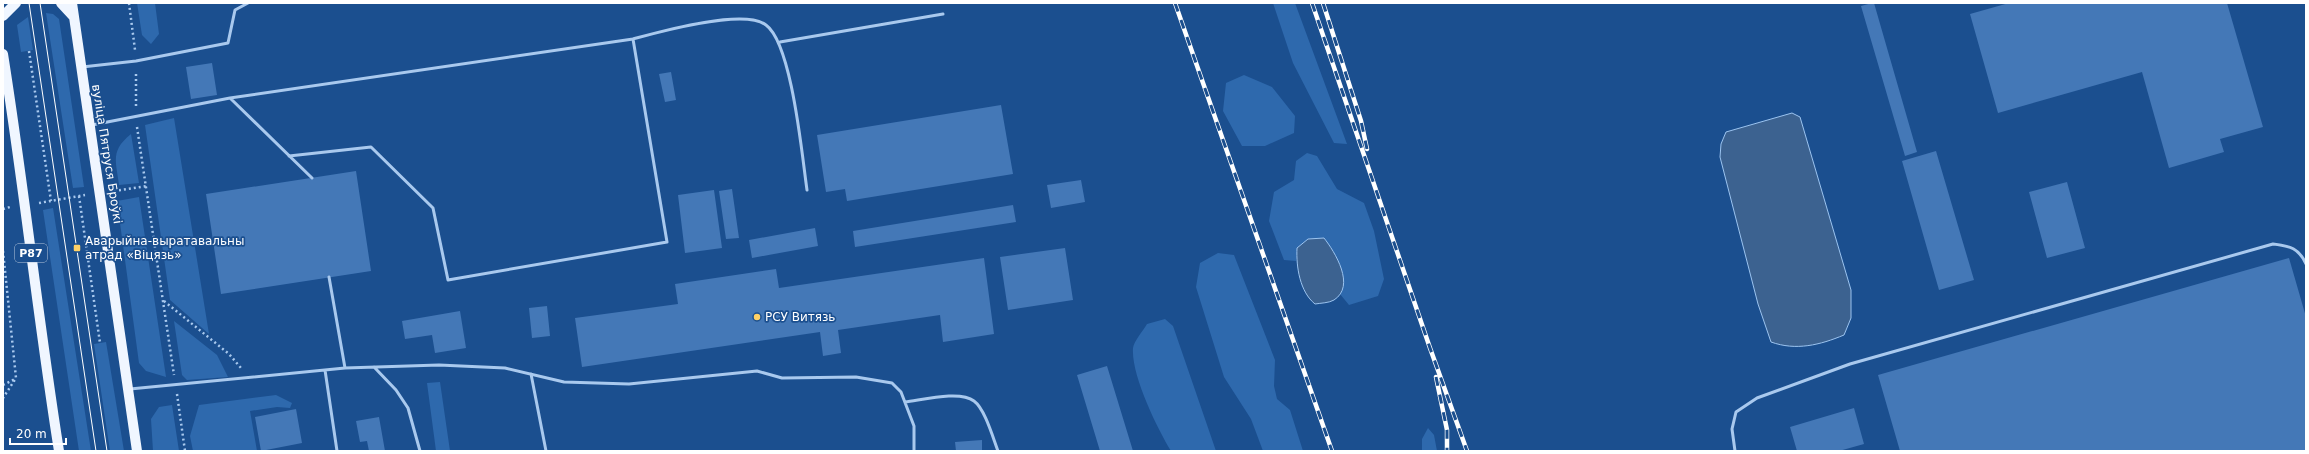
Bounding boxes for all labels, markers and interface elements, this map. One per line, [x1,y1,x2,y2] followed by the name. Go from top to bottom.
[89,83,125,225] street label: вуліца Пятруся Броўкі
[85,234,244,262] place label: Аварыйна-выратавальны атрад «Віцязь»
[72,243,82,253] marker: Аварыйна-выратавальны атрад «Віцязь»
[15,244,47,262] road number: Р87
[765,310,835,324] place label: РСУ Витязь
[752,312,762,322] marker: РСУ Витязь
[10,420,66,446] scale bar
[16,427,47,441] text: 20 m

